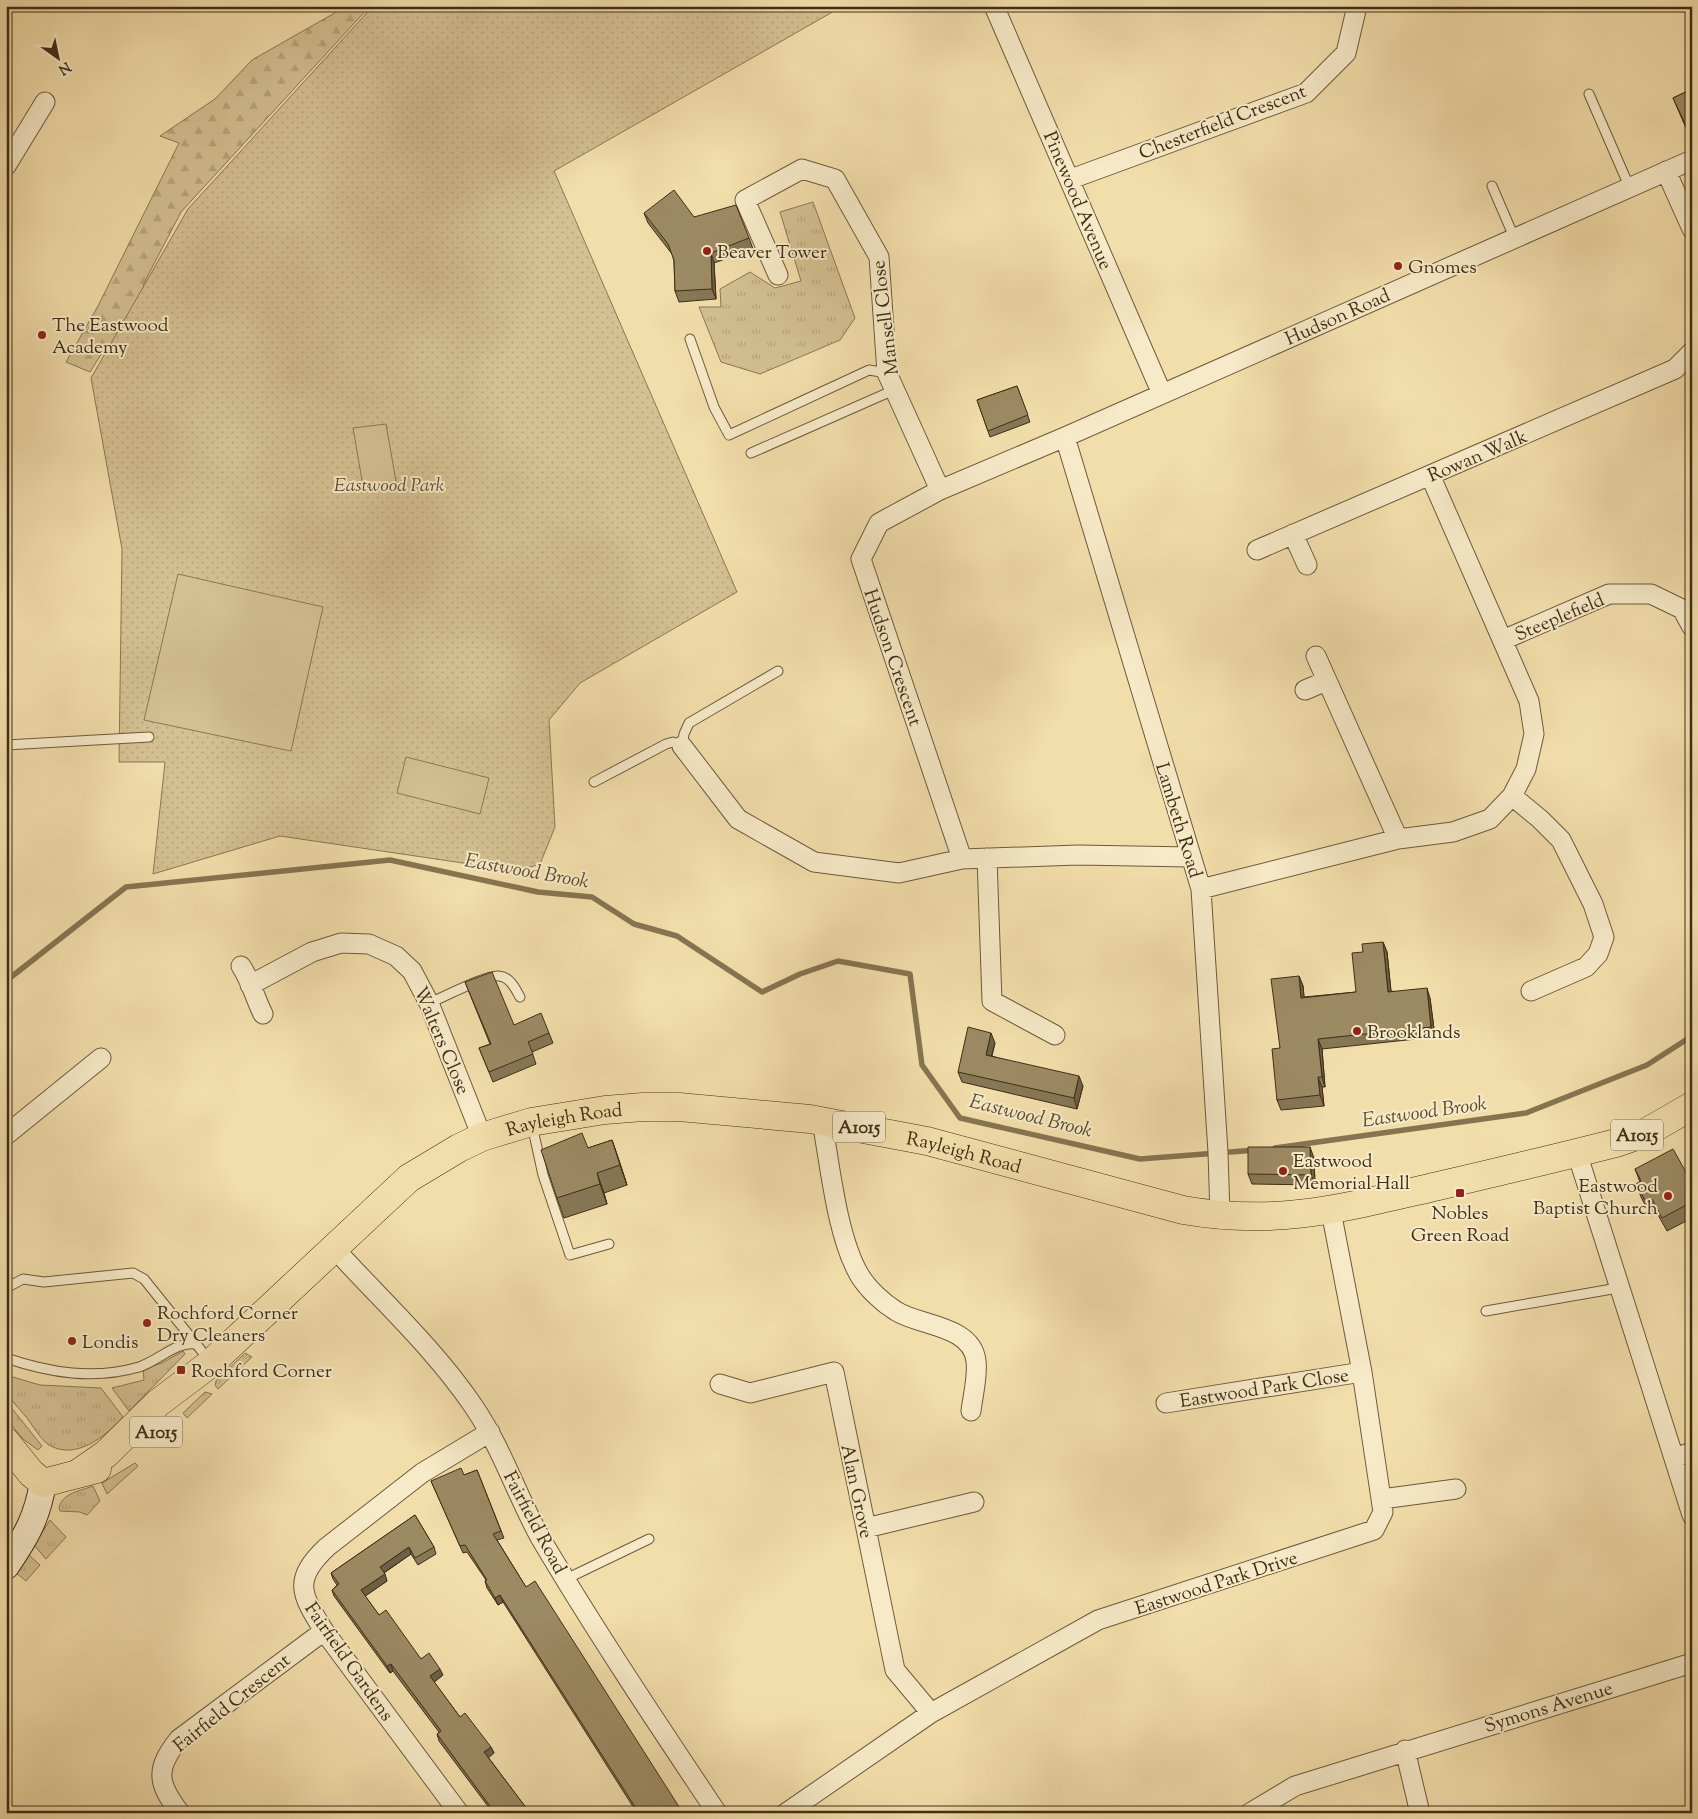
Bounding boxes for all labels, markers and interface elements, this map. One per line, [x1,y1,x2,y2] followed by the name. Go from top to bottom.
[32,32,82,82] north arrow
[54,56,74,79] text: N
[1135,79,1311,168] street label: Chesterfield Crescent
[1035,128,1118,275] street label: Pinewood Avenue
[717,240,827,267] place label: Beaver Tower
[701,245,713,257] marker: Beaver Tower
[1408,255,1477,282] place label: Gnomes
[866,259,907,377] street label: Mansell Close
[1392,260,1404,272] marker: Gnomes
[1281,283,1395,354] street label: Hudson Road
[52,313,169,362] place label: The Eastwood Academy
[36,329,48,341] marker: The Eastwood Academy
[1424,424,1533,490] street label: Rowan Walk
[334,473,445,500] park label: Eastwood Park
[856,586,928,730] street label: Hudson Crescent
[1511,587,1609,649] street label: Steeplefield
[1147,760,1208,882] street label: Lambeth Road
[462,847,591,898] water label: Eastwood Brook
[406,983,476,1099] street label: Walters Close
[1367,1020,1460,1047] place label: Brooklands
[1351,1025,1363,1037] marker: Brooklands
[966,1088,1095,1147] water label: Eastwood Brook
[1360,1090,1489,1137] water label: Eastwood Brook
[503,1098,624,1145] street label: Rayleigh Road
[833,1112,885,1142] road number: A1015
[1611,1120,1663,1150] road number: A1015
[904,1126,1024,1182] street label: Rayleigh Road
[1293,1149,1410,1198] place label: Eastwood Memorial Hall
[1277,1165,1289,1177] marker: Eastwood Memorial Hall
[1533,1174,1658,1223] place label: Eastwood Baptist Church
[1454,1187,1466,1199] marker: Nobles Green Road
[1662,1190,1674,1202] marker: Eastwood Baptist Church
[1411,1201,1509,1250] place label: Nobles Green Road
[157,1301,298,1350] place label: Rochford Corner Dry Cleaners
[141,1317,153,1329] marker: Rochford Corner Dry Cleaners
[82,1330,139,1357] place label: Londis
[66,1335,78,1347] marker: Londis
[191,1359,332,1386] place label: Rochford Corner
[1178,1363,1351,1416] street label: Eastwood Park Close
[175,1364,187,1376] marker: Rochford Corner
[130,1416,182,1448] road number: A1015
[832,1442,879,1541] street label: Alan Grove
[495,1467,572,1580] street label: Fairfield Road
[1132,1545,1302,1623] street label: Eastwood Park Drive
[297,1597,399,1727] street label: Fairfield Gardens
[168,1648,297,1760] street label: Fairfield Crescent
[1481,1676,1616,1741] street label: Symons Avenue

